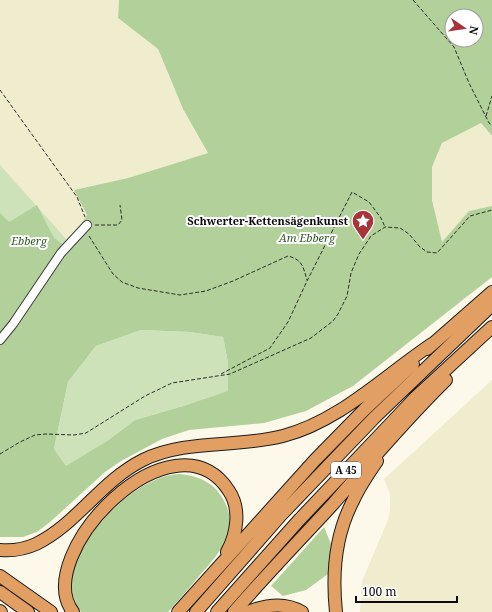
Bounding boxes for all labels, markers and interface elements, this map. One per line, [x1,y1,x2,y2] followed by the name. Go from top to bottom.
[444,8,484,48] north arrow
[466,24,483,37] text: N
[350,208,376,241] place icon: Schwerter-Kettensägenkunst
[187,213,349,228] place label: Schwerter-Kettensägenkunst
[278,230,336,245] park label: Am Ebberg
[10,233,48,248] park label: Ebberg
[331,462,361,478] road number: A 45
[356,578,457,604] scale bar
[362,583,397,600] text: 100 m

